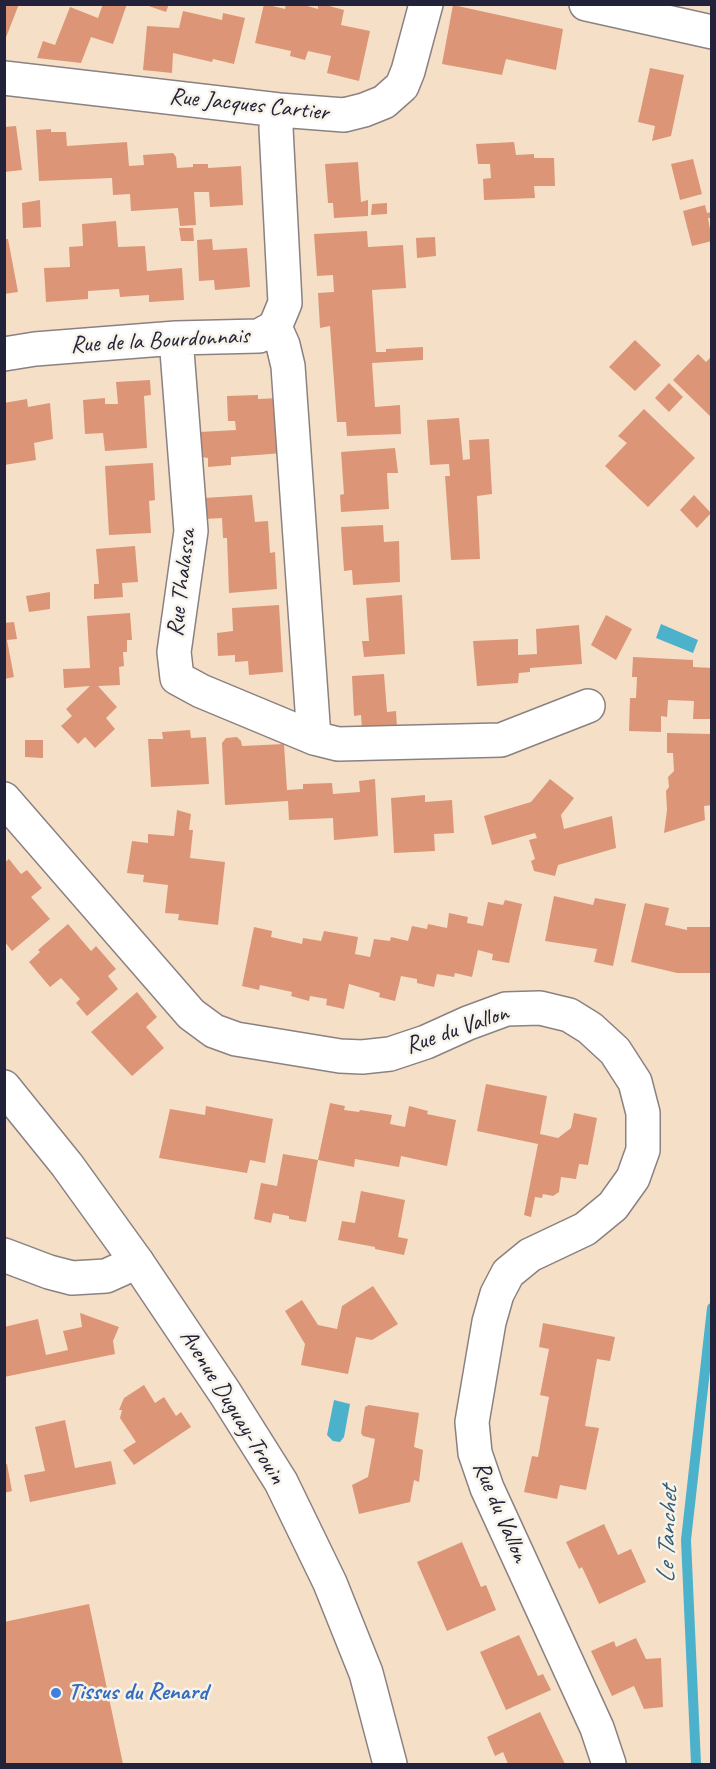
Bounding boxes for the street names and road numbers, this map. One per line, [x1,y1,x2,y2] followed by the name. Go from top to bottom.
[168,82,330,128] street label: Rue Jacques Cartier
[70,322,250,360] street label: Rue de la Bourdonnais
[161,528,203,638] street label: Rue Thalassa
[402,999,512,1061] street label: Rue du Vallon
[173,1324,291,1490] street label: Avenue Duguay-Trouin
[466,1457,534,1567] street label: Rue du Vallon

